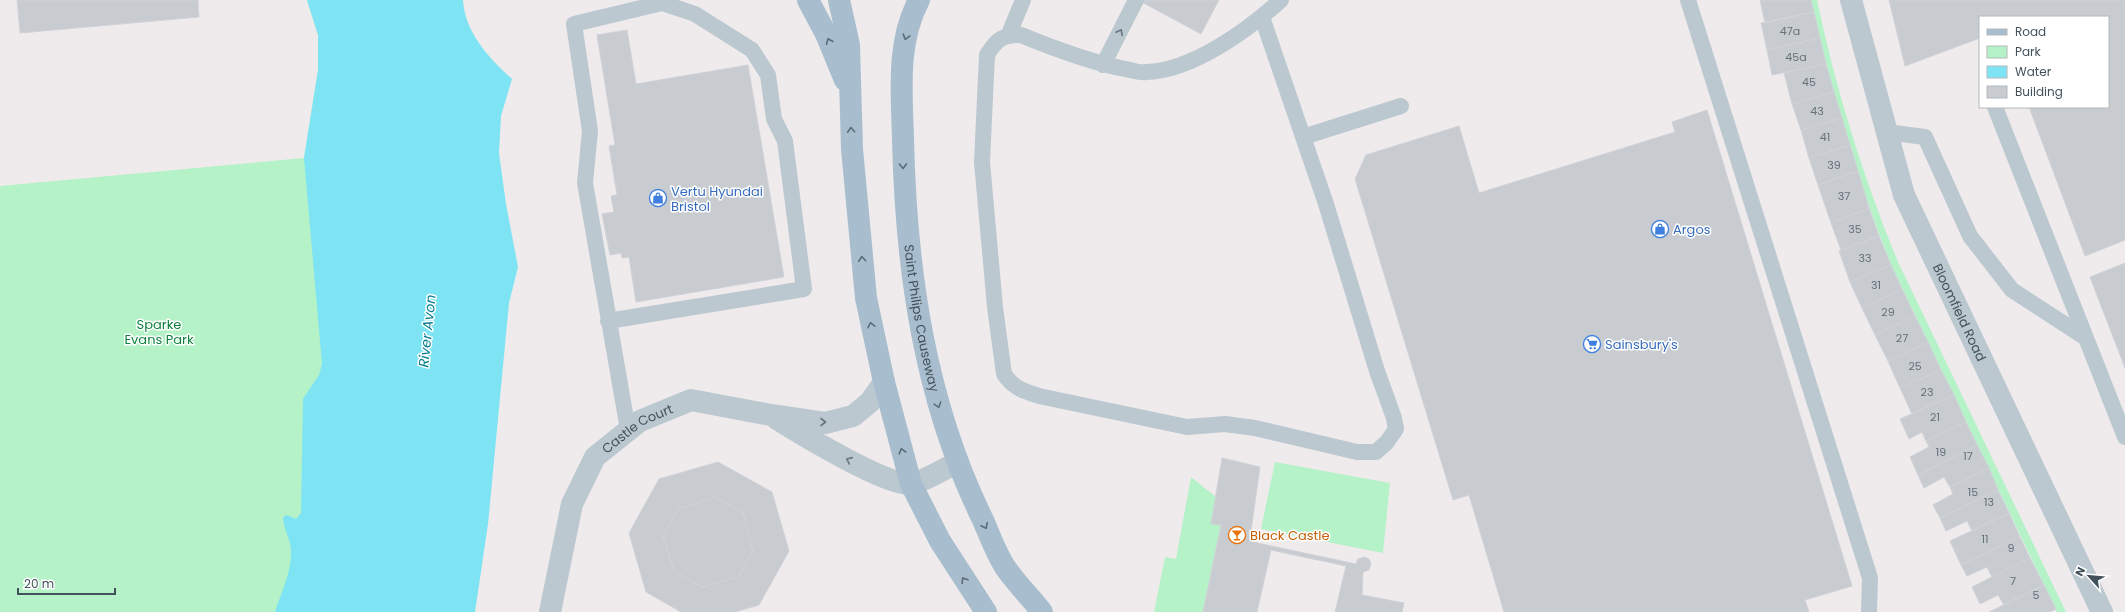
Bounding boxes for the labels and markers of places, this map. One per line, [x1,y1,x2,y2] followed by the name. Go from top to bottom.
[671,182,763,216] place label: Vertu Hyundai Bristol
[648,188,668,208] shop icon: Vertu Hyundai Bristol
[1650,219,1670,239] shop icon: Argos
[1673,220,1711,239] place label: Argos
[1582,334,1602,354] supermarket icon: Sainsbury's
[1605,335,1678,354] place label: Sainsbury's
[1227,525,1247,545] bar icon: Black Castle
[1250,526,1330,545] place label: Black Castle

